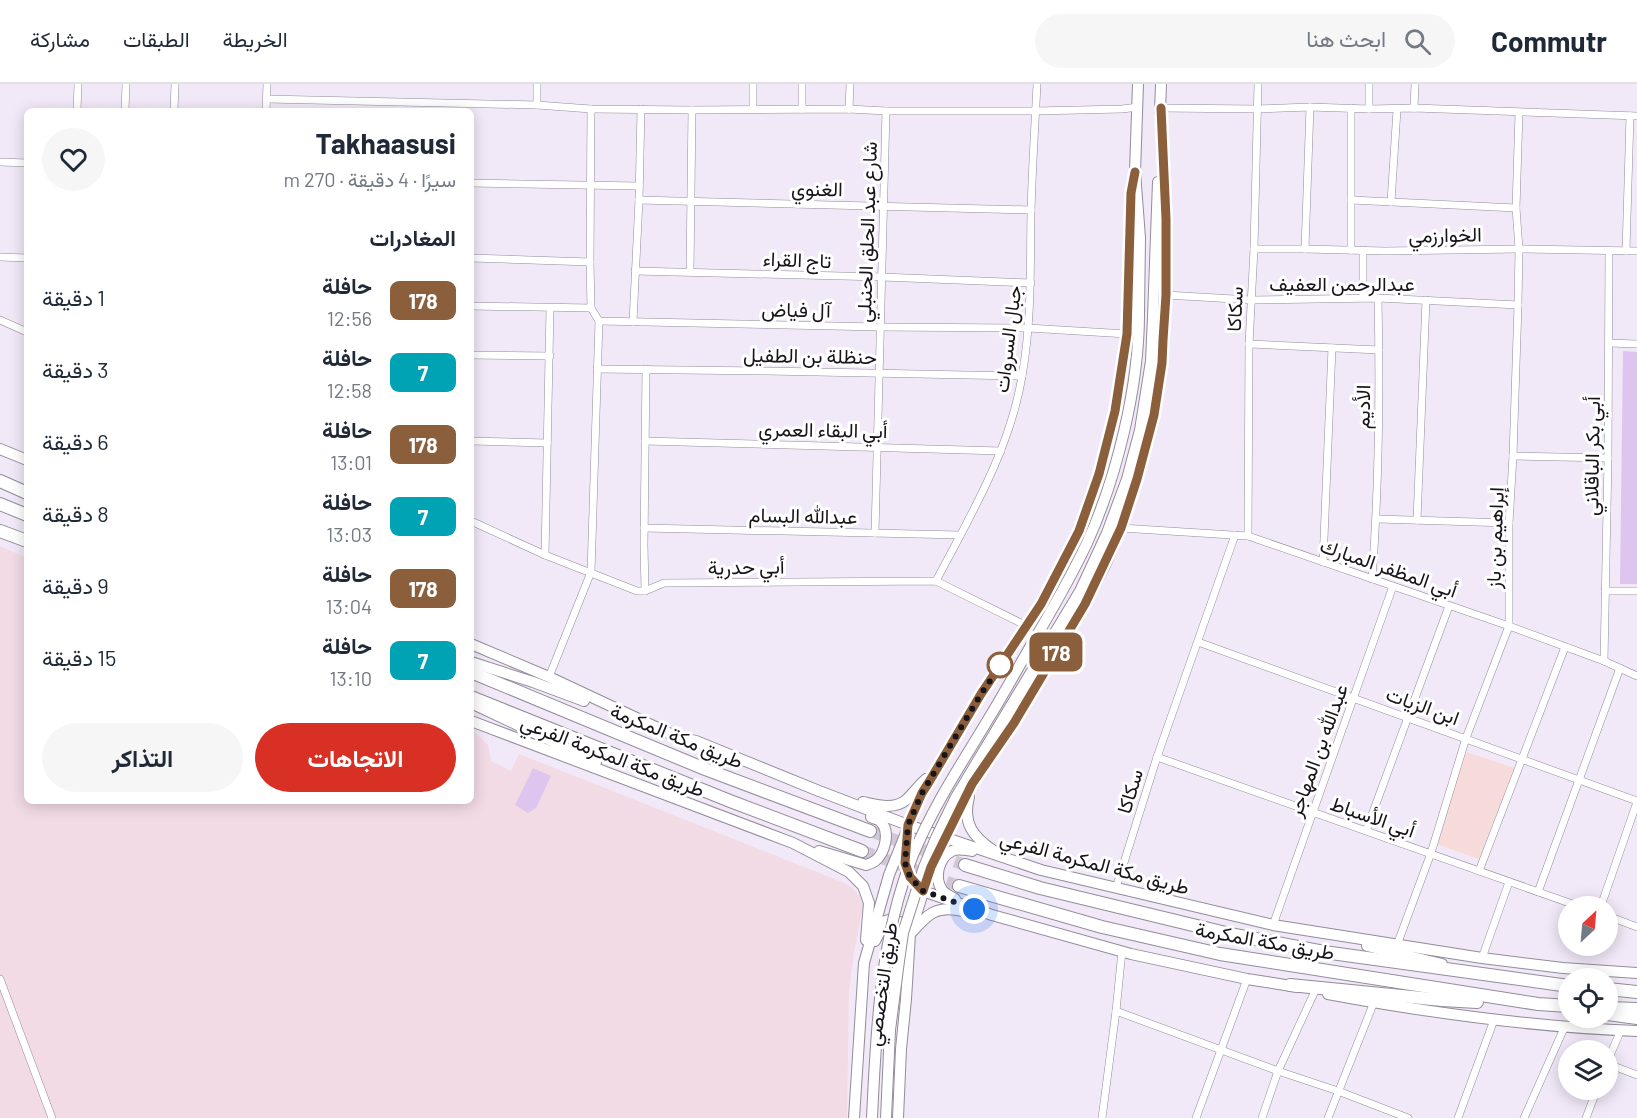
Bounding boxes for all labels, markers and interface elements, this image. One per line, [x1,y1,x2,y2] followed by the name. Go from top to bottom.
[1035,14,1455,68] search box
[1491,24,1607,58] text: Commutr
[1306,25,1386,51] text: ابحث هنا
[1401,25,1434,58] icon: search
[30,26,90,51] text: مشاركة
[123,26,190,51] text: الطبقات
[223,26,288,51] text: الخريطة
[316,126,456,160] text: Takhaasusi
[42,128,105,191] button: heart
[851,141,887,323] street label: شارع عبد الحلق الحنبلي
[284,167,456,191] text: سيرًا · 4 دقيقة · 270 m
[791,176,843,206] street label: الغنوي
[1408,221,1482,253] street label: الخوارزمي
[370,224,456,250] text: المغادرات
[762,246,832,275] street label: تاج القراء
[1269,271,1415,297] street label: عبدالرحمن العفيف
[322,272,372,298] text: حافلة
[42,284,105,310] text: 1 دقيقة
[989,284,1027,394] street label: جبال السروات
[1221,286,1247,332] street label: سكاكا
[408,288,438,313] text: 178
[761,296,832,323] street label: آل فياض
[327,306,372,330] text: 12:56
[743,342,877,369] street label: حنظلة بن الطفيل
[322,344,372,370] text: حافلة
[42,356,109,382] text: 3 دقيقة
[418,360,428,385] text: 7
[327,378,372,402] text: 12:58
[1350,385,1376,429] street label: الأديم
[1578,396,1610,516] street label: أبي بكر الباقلاني
[322,416,372,442] text: حافلة
[758,416,888,448] street label: أبي البقاء العمري
[42,428,109,454] text: 6 دقيقة
[408,432,438,457] text: 178
[330,450,372,474] text: 13:01
[1480,486,1510,590] street label: إبراهيم بن باز
[322,488,372,514] text: حافلة
[42,500,109,526] text: 8 دقيقة
[748,502,857,530] street label: عبدالله البسام
[418,504,428,529] text: 7
[326,522,372,546] text: 13:03
[1315,532,1461,608] street label: أبي المظفر المبارك
[707,553,785,585] street label: أبي حدرية
[322,560,372,586] text: حافلة
[42,572,109,598] text: 9 دقيقة
[408,576,438,601] text: 178
[326,594,372,618] text: 13:04
[322,632,372,658] text: حافلة
[1022,632,1090,672] line badge: 178
[1041,640,1071,665] text: 178
[42,644,116,670] text: 15 دقيقة
[418,648,428,673] text: 7
[987,652,1013,678] unlabelled marker
[330,666,372,690] text: 13:10
[1281,680,1354,821] street label: عبدالله بن المهاجر
[1382,681,1463,731] street label: ابن الزيات
[606,697,747,774] street label: طريق مكة المكرمة
[516,709,708,807] street label: طريق مكة المكرمة الفرعي
[42,723,243,792] button: التذاكر
[255,723,456,792] button: الاتجاهات
[1111,766,1147,816] street label: سكاكا
[1325,790,1419,847] street label: أبي الأسباط
[996,825,1192,905] street label: طريق مكة المكرمة الفرعي
[959,894,989,924] your location
[1558,896,1618,956] north arrow
[1558,896,1618,1100] map controls
[1193,916,1336,966] street label: طريق مكة المكرمة
[860,920,908,1048] street label: طريق التخصصي
[1558,968,1618,1028] button: locate
[1558,1040,1618,1100] button: layers

